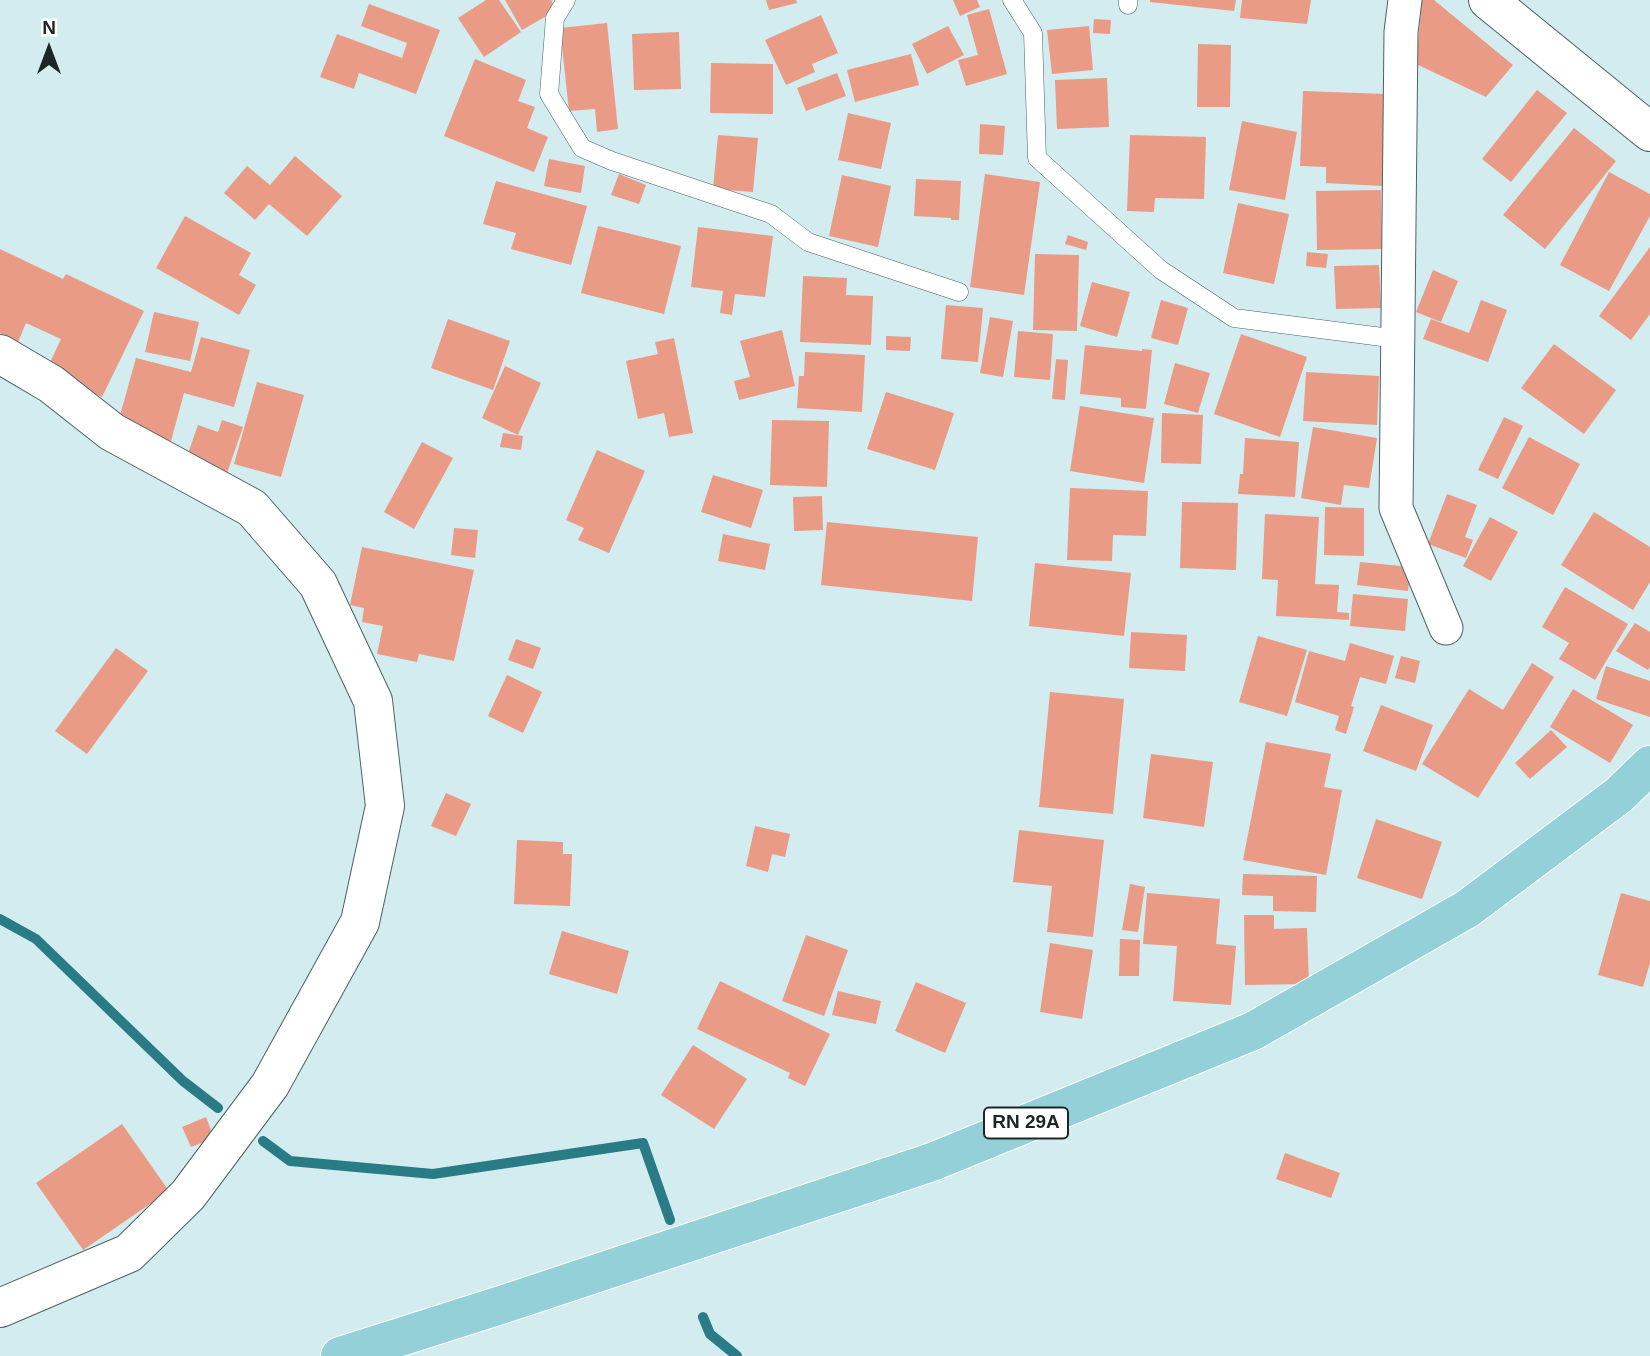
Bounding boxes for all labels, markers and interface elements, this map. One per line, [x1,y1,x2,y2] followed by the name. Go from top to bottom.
[14,14,84,84] north arrow
[42,17,56,38] text: N
[984,1107,1068,1138] road number: RN 29A

